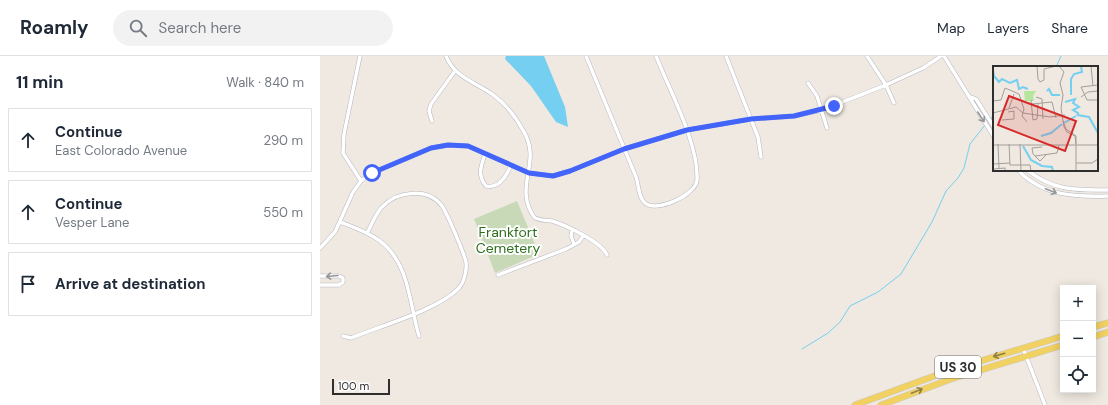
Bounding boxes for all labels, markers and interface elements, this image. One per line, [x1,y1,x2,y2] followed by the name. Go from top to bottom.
[113,10,393,46] search box
[20,15,89,40] text: Roamly
[127,17,149,39] icon: search
[159,18,241,38] text: Search here
[937,19,965,37] text: Map
[987,19,1029,37] text: Layers
[1051,19,1088,37] text: Share
[993,66,1098,171] inset map
[16,71,64,93] text: 11 min
[226,74,304,91] text: Walk · 840 m
[825,97,843,115] route end
[977,111,985,122] one-way arrow
[55,122,123,142] text: Continue
[17,129,39,151] icon: ahead
[264,132,303,149] text: 290 m
[55,142,187,159] text: East Colorado Avenue
[363,164,381,182] route start
[1044,187,1056,195] one-way arrow
[55,194,123,214] text: Continue
[17,201,39,223] icon: ahead
[263,204,303,221] text: 550 m
[55,214,129,231] text: Vesper Lane
[476,223,540,257] park label: Frankfort Cemetery
[17,273,39,295] icon: arrive
[326,273,339,280] one-way arrow
[55,274,206,294] text: Arrive at destination
[1060,285,1096,393] map controls
[1060,285,1096,321] button: +
[1060,321,1096,357] button: −
[992,352,1005,359] one-way arrow
[935,356,981,378] road number: US 30
[1060,357,1096,393] button: locate
[332,377,390,396] scale bar
[338,379,369,393] text: 100 m
[911,387,923,394] one-way arrow

